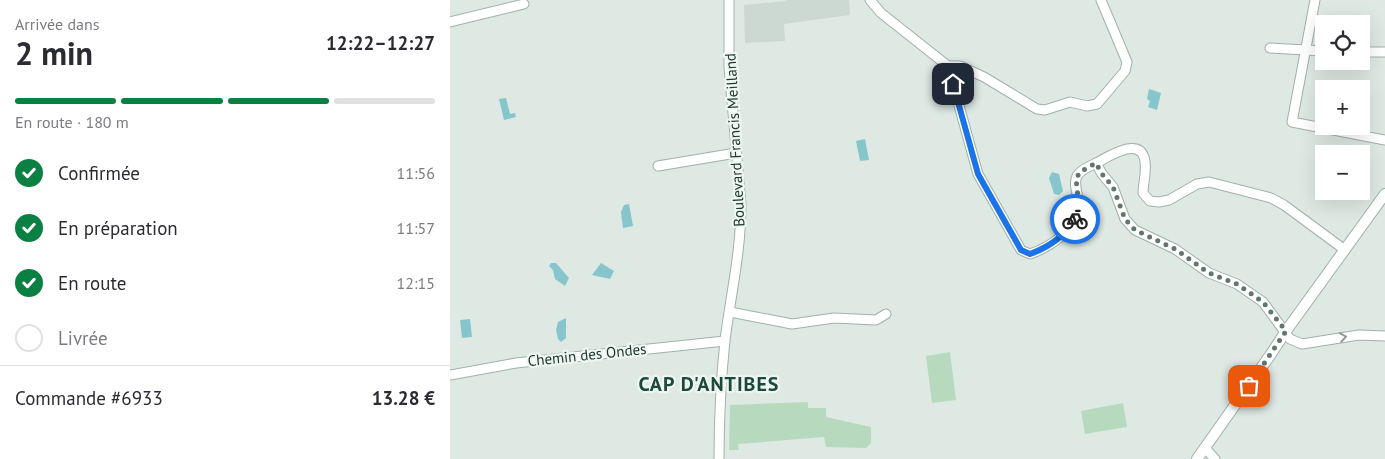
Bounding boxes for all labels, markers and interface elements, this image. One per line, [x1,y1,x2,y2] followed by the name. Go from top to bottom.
[15,14,99,34] text: Arrivée dans
[1315,15,1370,200] map controls
[1315,15,1370,70] button: locate
[326,31,435,55] text: 12:22–12:27
[15,32,93,74] text: 2 min
[720,53,749,227] street label: Boulevard Francis Meilland
[932,63,974,105] pin
[939,70,967,98] icon: home
[1315,80,1370,135] button: +
[15,112,129,132] text: En route · 180 m
[1315,145,1370,200] button: −
[15,159,43,187] icon: check
[58,161,140,185] text: Confirmée
[397,163,435,183] text: 11:56
[1050,194,1100,244] courier
[1061,205,1089,233] icon: bike
[15,214,43,242] icon: check
[58,216,178,240] text: En préparation
[397,218,435,238] text: 11:57
[15,269,43,297] icon: check
[58,271,126,295] text: En route
[397,273,435,293] text: 12:15
[58,326,108,350] text: Livrée
[1339,333,1347,343] one-way arrow
[527,339,647,370] street label: Chemin des Ondes
[1228,365,1270,407] pin
[639,371,779,397] district label: CAP D'ANTIBES
[1235,372,1263,400] icon: bag
[15,386,163,410] text: Commande #6933
[372,386,435,410] text: 13.28 €

